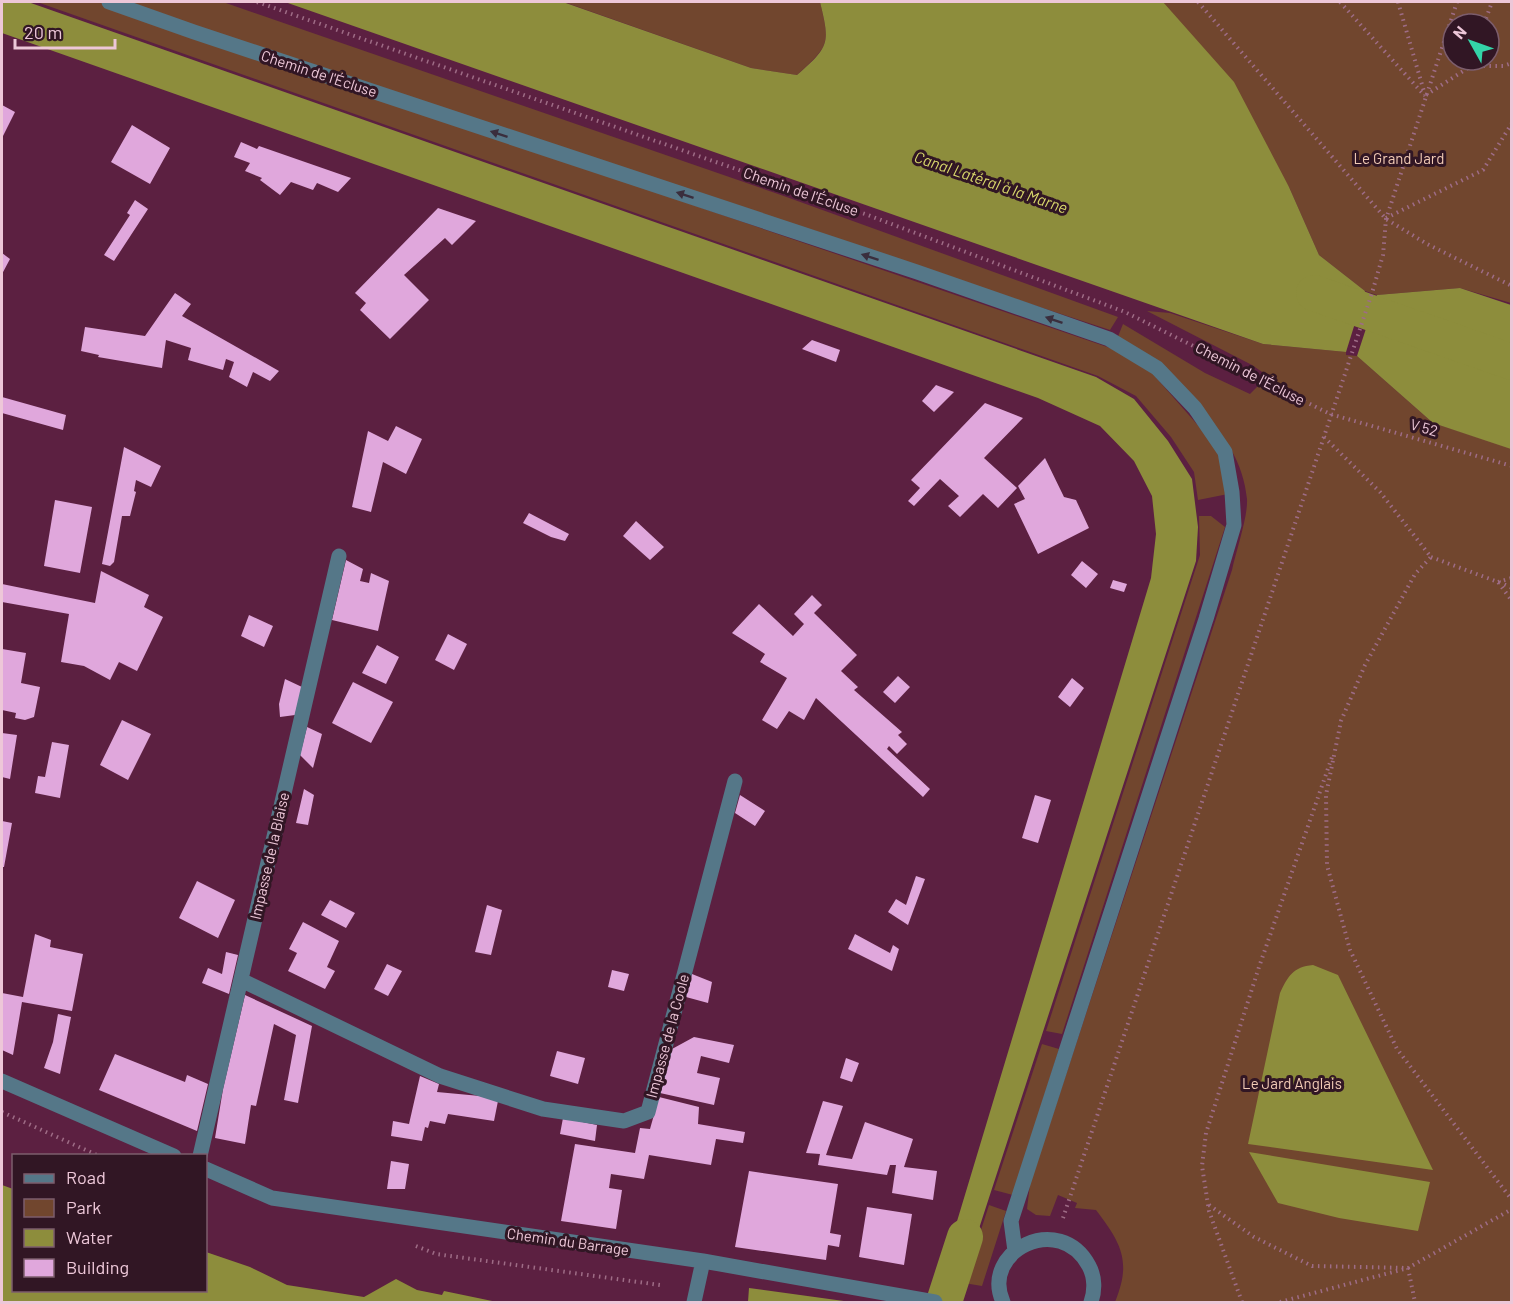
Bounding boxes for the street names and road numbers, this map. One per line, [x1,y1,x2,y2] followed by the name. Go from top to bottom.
[259,46,379,100] street label: Chemin de l'Écluse
[741,163,861,219] street label: Chemin de l'Écluse
[1193,338,1308,409] street label: Chemin de l'Écluse
[1409,415,1440,439] street label: V 52
[246,790,292,921] street label: Impasse de la Blaise
[642,972,692,1100] street label: Impasse de la Coole
[506,1224,630,1258] street label: Chemin du Barrage

